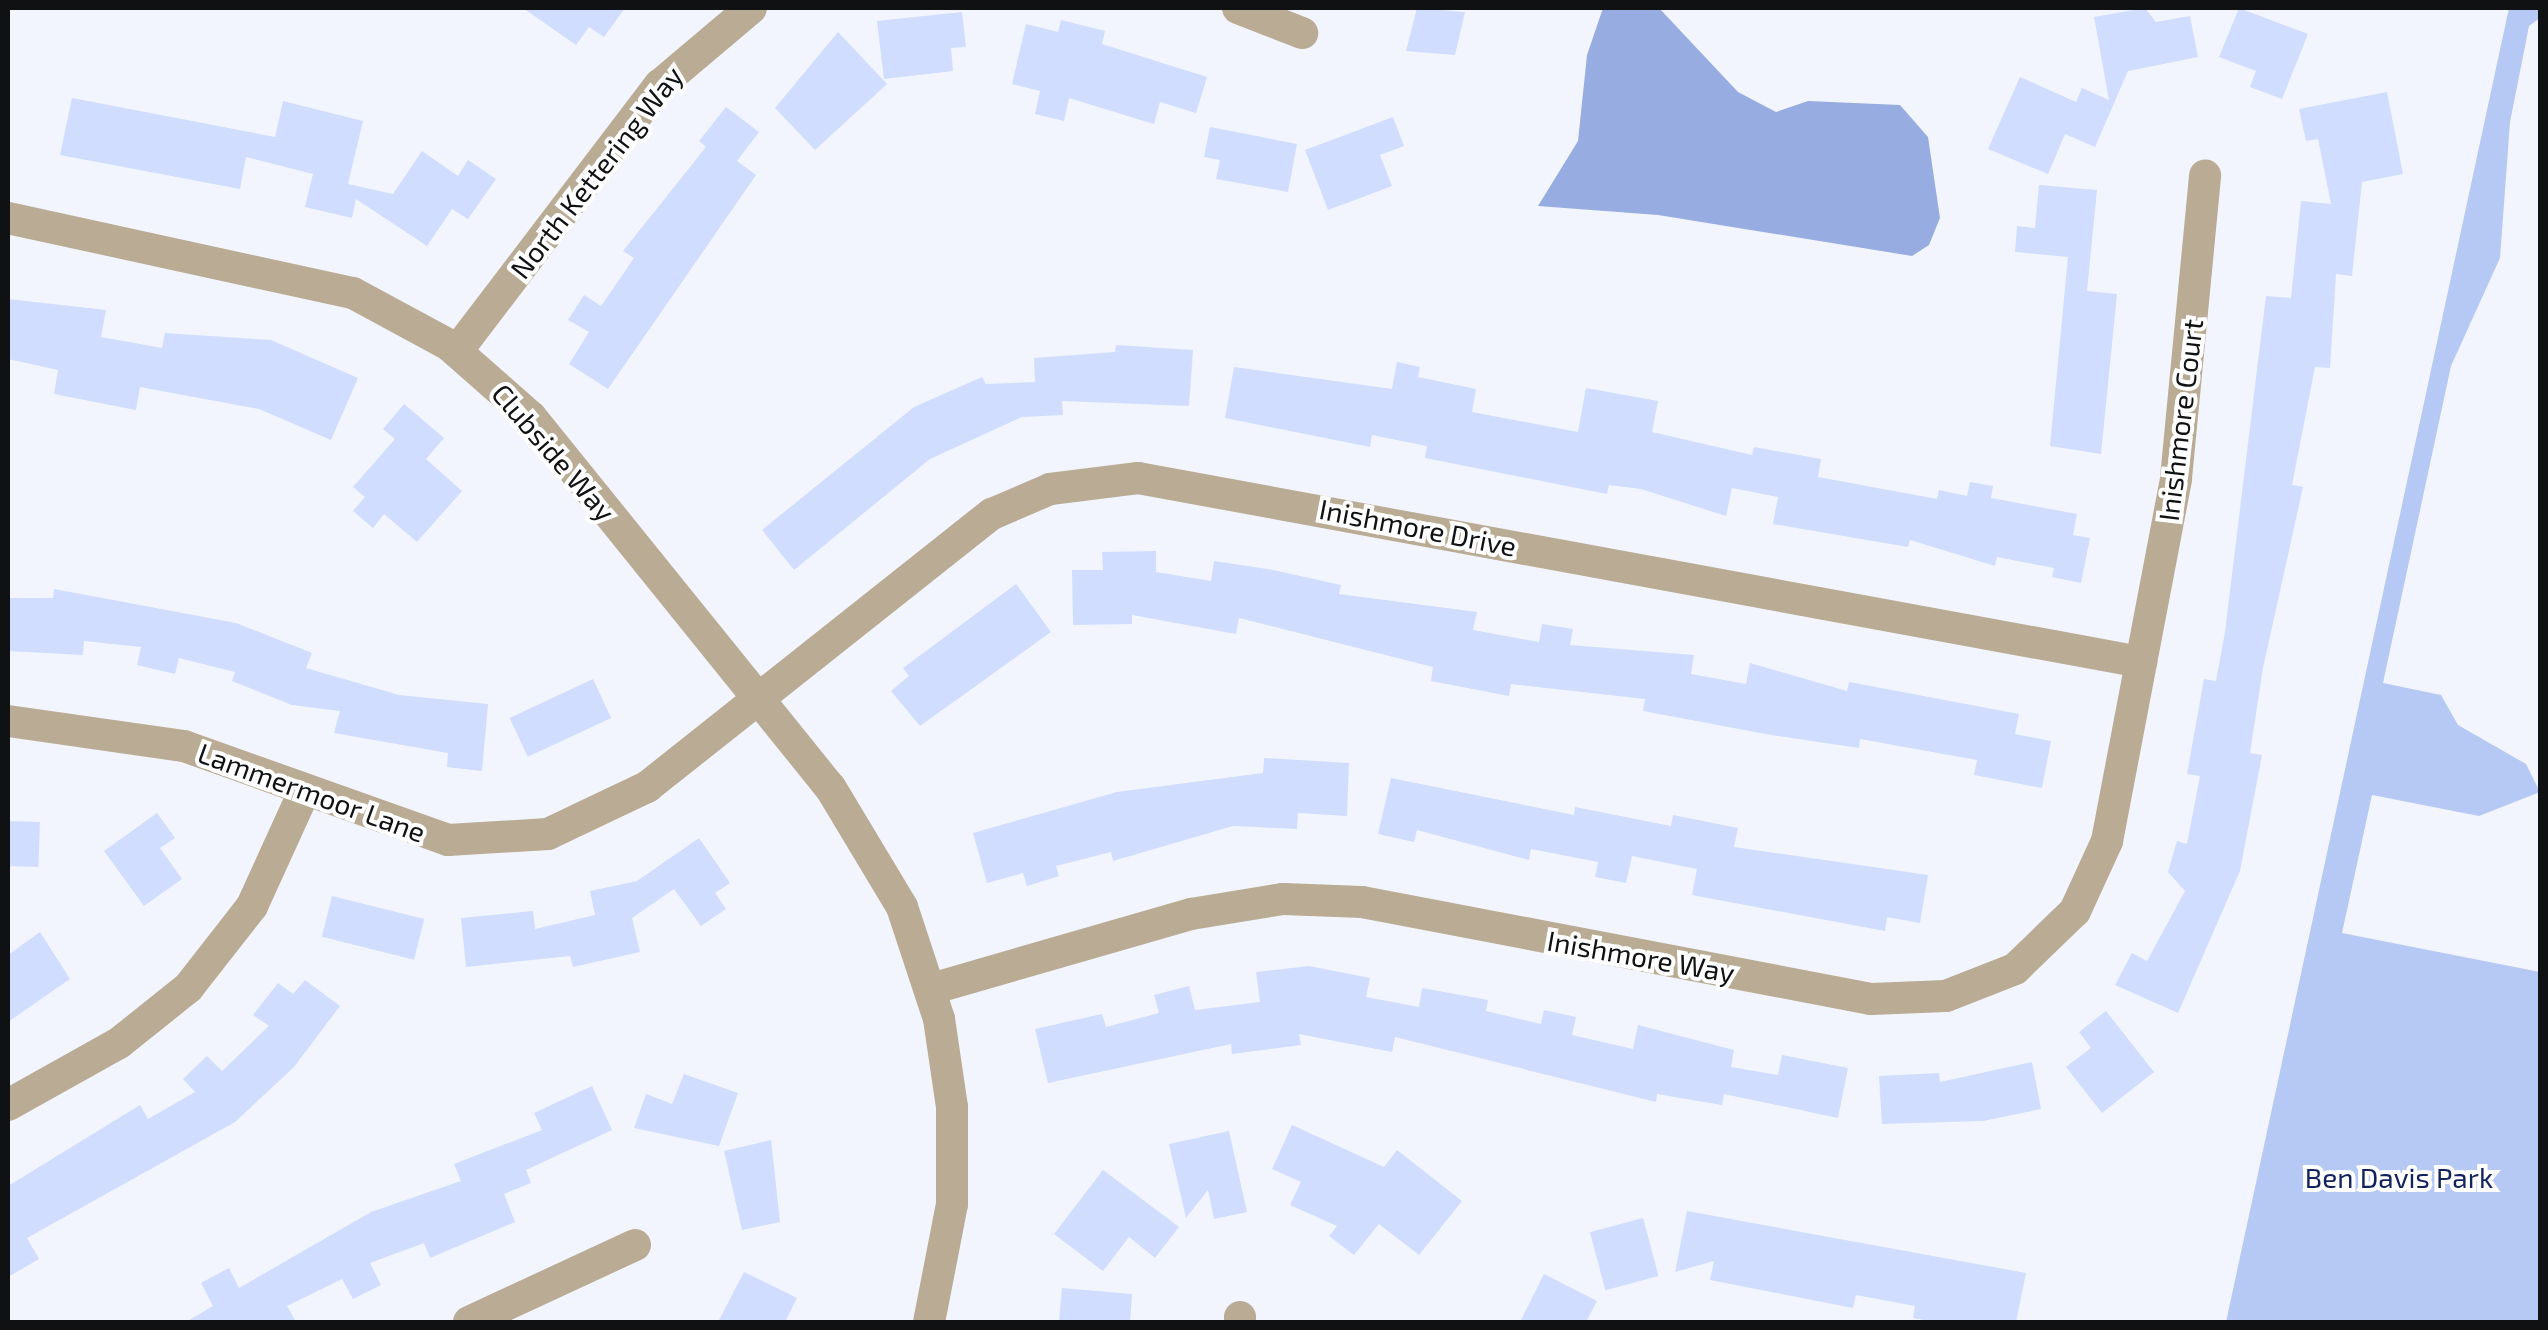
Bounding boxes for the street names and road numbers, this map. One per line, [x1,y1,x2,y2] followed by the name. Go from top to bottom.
[503,59,689,285] street label: North Kettering Way
[2151,317,2209,523] street label: Inishmore Court
[485,376,623,528] street label: Clubside Way
[1317,491,1519,563] street label: Inishmore Drive
[194,735,430,849] street label: Lammermoor Lane
[1545,923,1737,989] street label: Inishmore Way

